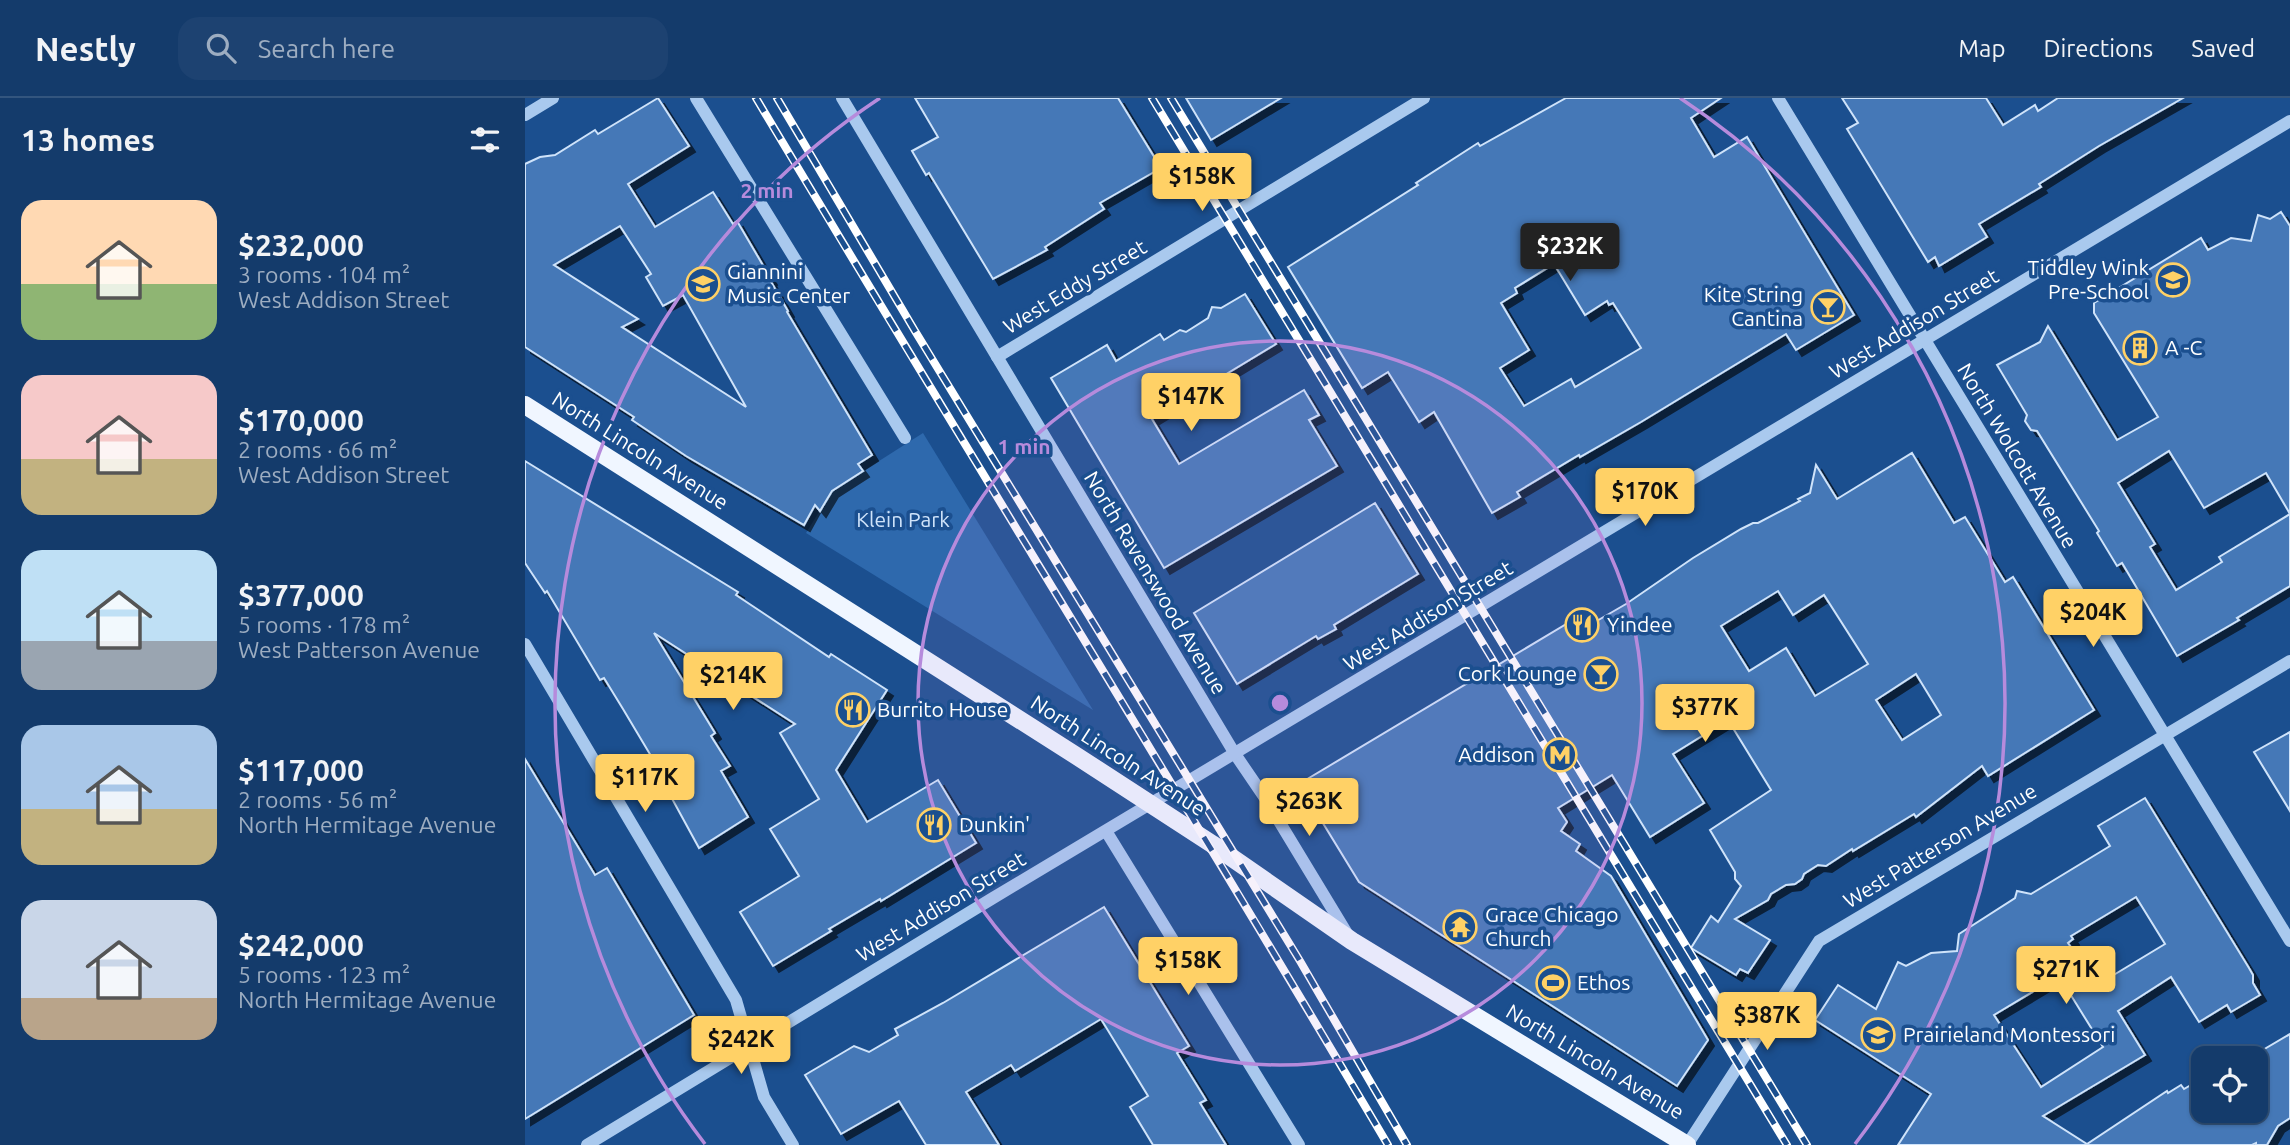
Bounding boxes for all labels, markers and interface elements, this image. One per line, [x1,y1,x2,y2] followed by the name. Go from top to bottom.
[178,17,668,80] search box
[202,29,240,67] icon: search
[35,30,136,67] text: Nestly
[258,34,395,63] text: Search here
[1958,35,2005,62] text: Map
[2043,35,2153,62] text: Directions
[2191,35,2255,62] text: Saved
[466,121,504,159] icon: filters
[21,123,155,157] text: 13 homes
[1153,153,1251,213] pin: $158K
[1168,163,1236,188] text: $158K
[740,178,794,202] text: 2 min
[1521,223,1619,283] pin: $232K
[77,228,161,312] icon: home
[238,228,364,262] text: $232,000
[1536,233,1604,258] text: $232K
[999,234,1150,338] street label: West Eddy Street
[2028,255,2149,303] place label: Tiddley Wink Pre-School
[727,259,850,307] place label: Giannini Music Center
[2154,261,2192,299] school or university icon: Tiddley Wink Pre-School
[238,262,410,287] text: 3 rooms · 104 m²
[1825,263,2002,383] street label: West Addison Street
[684,265,722,303] school or university icon: Giannini Music Center
[1704,282,1803,330] place label: Kite String Cantina
[238,287,449,312] text: West Addison Street
[1809,288,1847,326] bar icon: Kite String Cantina
[2121,329,2159,367] building icon: A -C
[2165,335,2203,359] place label: A -C
[1953,359,2083,552] street label: North Wolcott Avenue
[1142,374,1240,433] pin: $147K
[1157,383,1225,408] text: $147K
[548,386,733,514] street label: North Lincoln Avenue
[77,403,161,487] icon: home
[238,403,364,437] text: $170,000
[997,434,1051,458] text: 1 min
[238,437,397,462] text: 2 rooms · 66 m²
[238,462,449,487] text: West Addison Street
[1080,467,1232,698] street label: North Ravenswood Avenue
[1596,468,1694,528] pin: $170K
[1611,478,1679,503] text: $170K
[856,507,950,531] park label: Klein Park
[1339,555,1516,675] street label: West Addison Street
[77,578,161,662] icon: home
[238,578,364,612] text: $377,000
[2044,589,2142,649] pin: $204K
[2059,599,2127,624] text: $204K
[1563,606,1601,644] restaurant icon: Yindee
[238,612,410,637] text: 5 rooms · 178 m²
[1607,612,1673,636] place label: Yindee
[238,637,480,662] text: West Patterson Avenue
[684,652,782,712] pin: $214K
[1582,655,1620,693] bar icon: Cork Lounge
[1458,661,1577,685] place label: Cork Lounge
[699,662,767,687] text: $214K
[1656,684,1754,744] pin: $377K
[1027,690,1210,821] street label: North Lincoln Avenue
[834,691,872,729] restaurant icon: Burrito House
[1268,691,1292,715] centre of rings
[1671,694,1739,719] text: $377K
[877,697,1008,721] place label: Burrito House
[1541,736,1579,774] metro station icon: Addison
[1458,742,1535,766] place label: Addison
[77,753,161,837] icon: home
[238,753,364,787] text: $117,000
[596,754,694,814] pin: $117K
[611,764,679,789] text: $117K
[1260,778,1358,838] pin: $263K
[1839,778,2040,912] street label: West Patterson Avenue
[238,787,397,812] text: 2 rooms · 56 m²
[1275,788,1343,813] text: $263K
[915,806,953,844] restaurant icon: Dunkin'
[238,812,496,837] text: North Hermitage Avenue
[959,812,1030,836] place label: Dunkin'
[852,846,1029,966] street label: West Addison Street
[1485,902,1619,950] place label: Grace Chicago Church
[1441,908,1479,946] temple icon: Grace Chicago Church
[77,928,161,1012] icon: home
[238,928,364,962] text: $242,000
[1139,937,1237,997] pin: $158K
[2017,946,2115,1006] pin: $271K
[1154,947,1222,972] text: $158K
[2032,956,2100,981] text: $271K
[238,962,410,987] text: 5 rooms · 123 m²
[1534,964,1572,1002] sports icon: Ethos
[1577,970,1630,994] place label: Ethos
[238,987,496,1012] text: North Hermitage Avenue
[1718,992,1816,1052] pin: $387K
[1502,999,1689,1124] street label: North Lincoln Avenue
[1733,1002,1801,1027] text: $387K
[692,1016,790,1076] pin: $242K
[1859,1016,1897,1054] school or university icon: Prairieland Montessori
[1903,1022,2115,1046] place label: Prairieland Montessori
[707,1026,775,1051] text: $242K
[2191,1046,2268,1123] map controls
[2191,1046,2268,1123] button: locate

